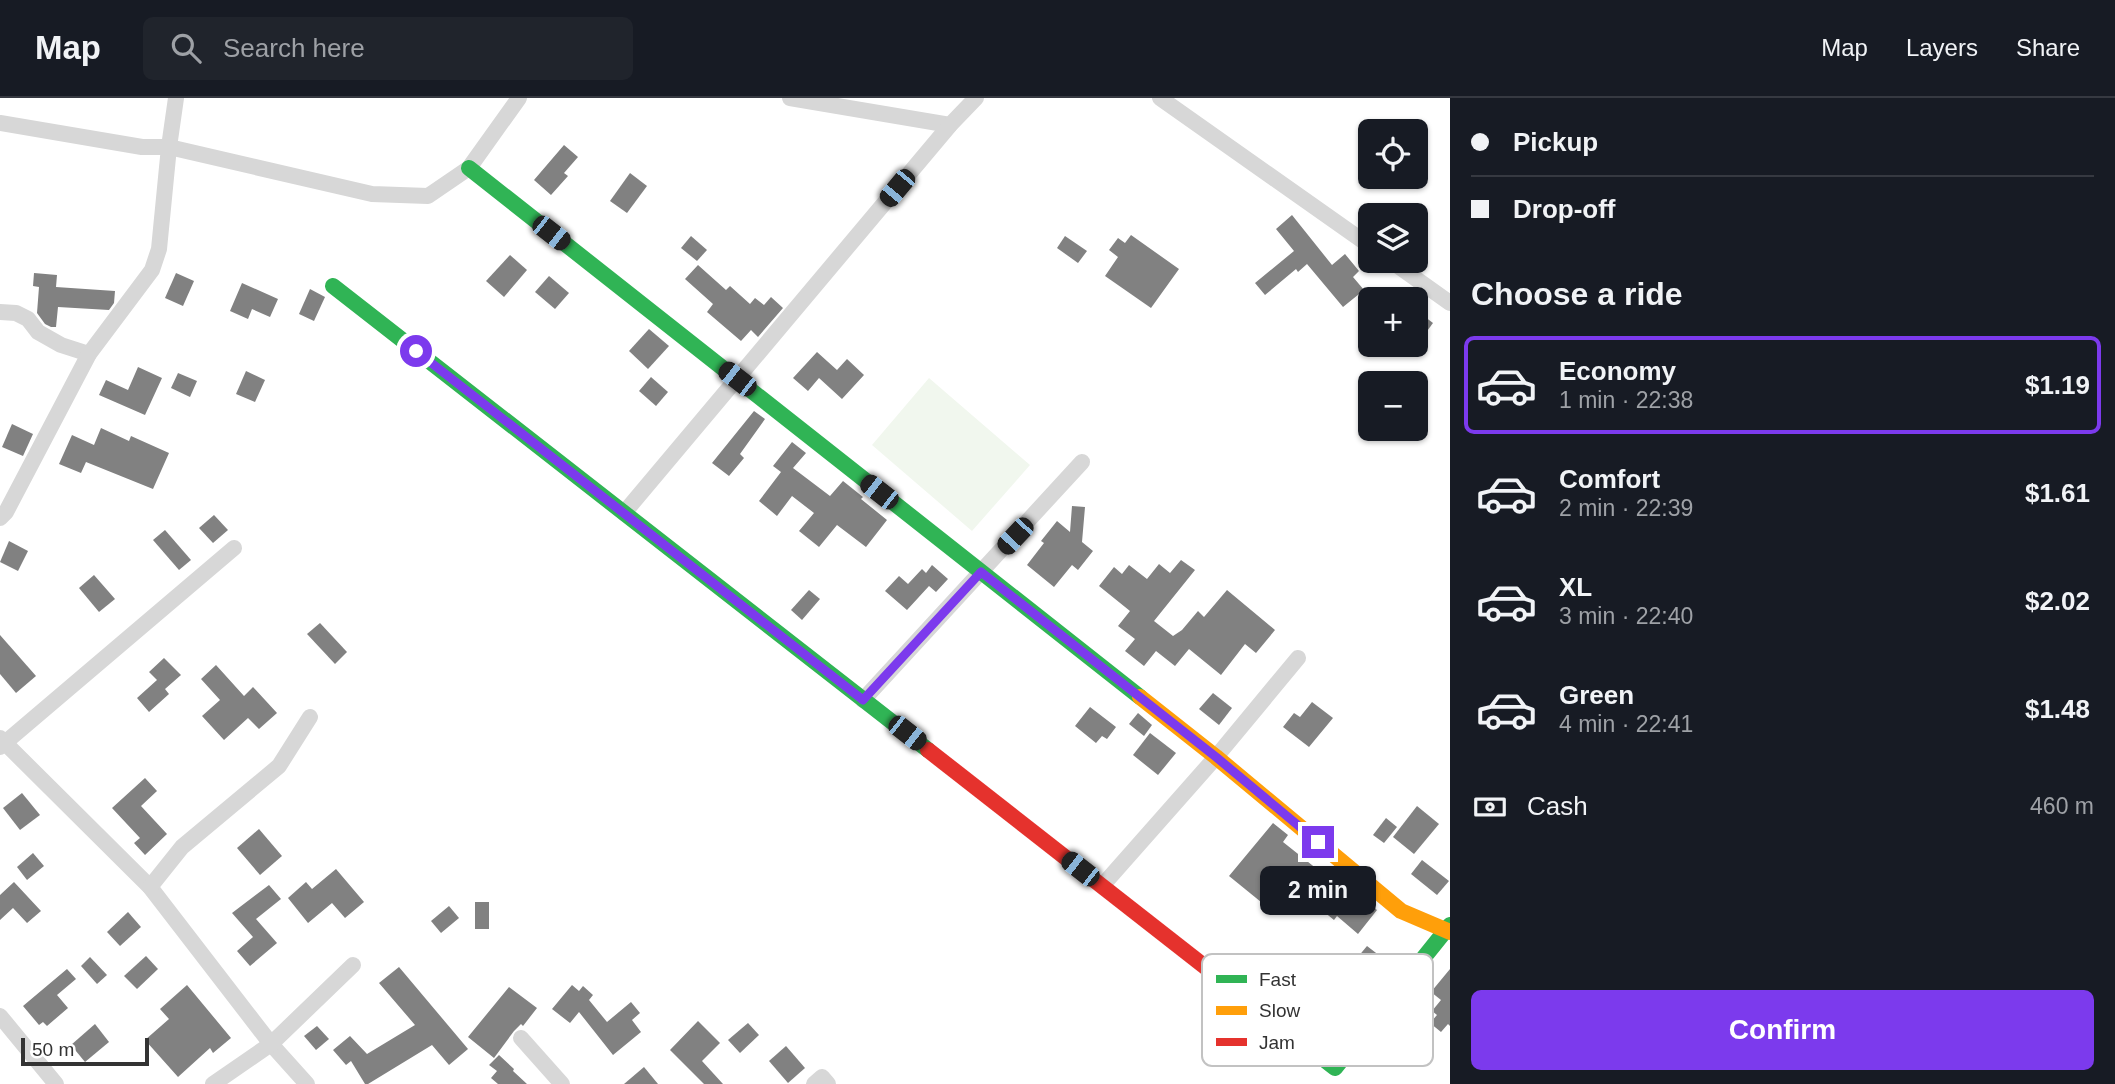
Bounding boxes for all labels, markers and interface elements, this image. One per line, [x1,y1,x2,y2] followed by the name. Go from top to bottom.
[143,17,633,80] search box
[35,29,101,66] text: Map
[167,29,205,67] icon: search
[223,33,365,63] text: Search here
[1821,34,1868,61] text: Map
[1906,34,1978,61] text: Layers
[2016,34,2080,61] text: Share
[1358,119,1428,441] map controls
[1358,119,1428,189] button: locate
[1513,127,1598,157] text: Pickup
[876,165,919,211] car
[1513,194,1616,224] text: Drop-off
[1358,203,1428,273] button: layers
[528,212,575,254] car
[1471,276,1683,312] text: Choose a ride
[1358,287,1428,357] button: +
[400,335,432,367] route start
[1475,354,1538,417] icon: car
[1559,356,1676,386] text: Economy
[714,358,761,400] car
[2025,370,2090,400] text: $1.19
[1358,371,1428,441] button: −
[1559,387,1693,413] text: 1 min · 22:38
[1475,462,1538,525] icon: car
[1559,464,1660,494] text: Comfort
[856,471,903,513] car
[2025,478,2090,508] text: $1.61
[1559,495,1693,521] text: 2 min · 22:39
[993,513,1038,559] car
[1475,570,1538,633] icon: car
[1559,572,1592,602] text: XL
[2025,586,2090,616] text: $2.02
[1559,603,1693,629] text: 3 min · 22:40
[1475,678,1538,741] icon: car
[1559,680,1634,710] text: Green
[2025,694,2090,724] text: $1.48
[1559,711,1693,737] text: 4 min · 22:41
[884,712,931,754] car
[1471,788,1509,826] icon: cash
[1527,791,1588,821] text: Cash
[2030,793,2094,819] text: 460 m
[1302,826,1334,858] route end
[1057,848,1104,890] car
[1260,866,1376,916] callout: 2 min
[1288,877,1348,903] text: 2 min
[1202,954,1433,1066] legend
[1259,969,1297,990] text: Fast
[1471,990,2094,1070] button: Confirm
[1259,1000,1300,1021] text: Slow
[1259,1032,1295,1053] text: Jam
[21,1035,149,1067] scale bar
[32,1039,74,1060] text: 50 m

